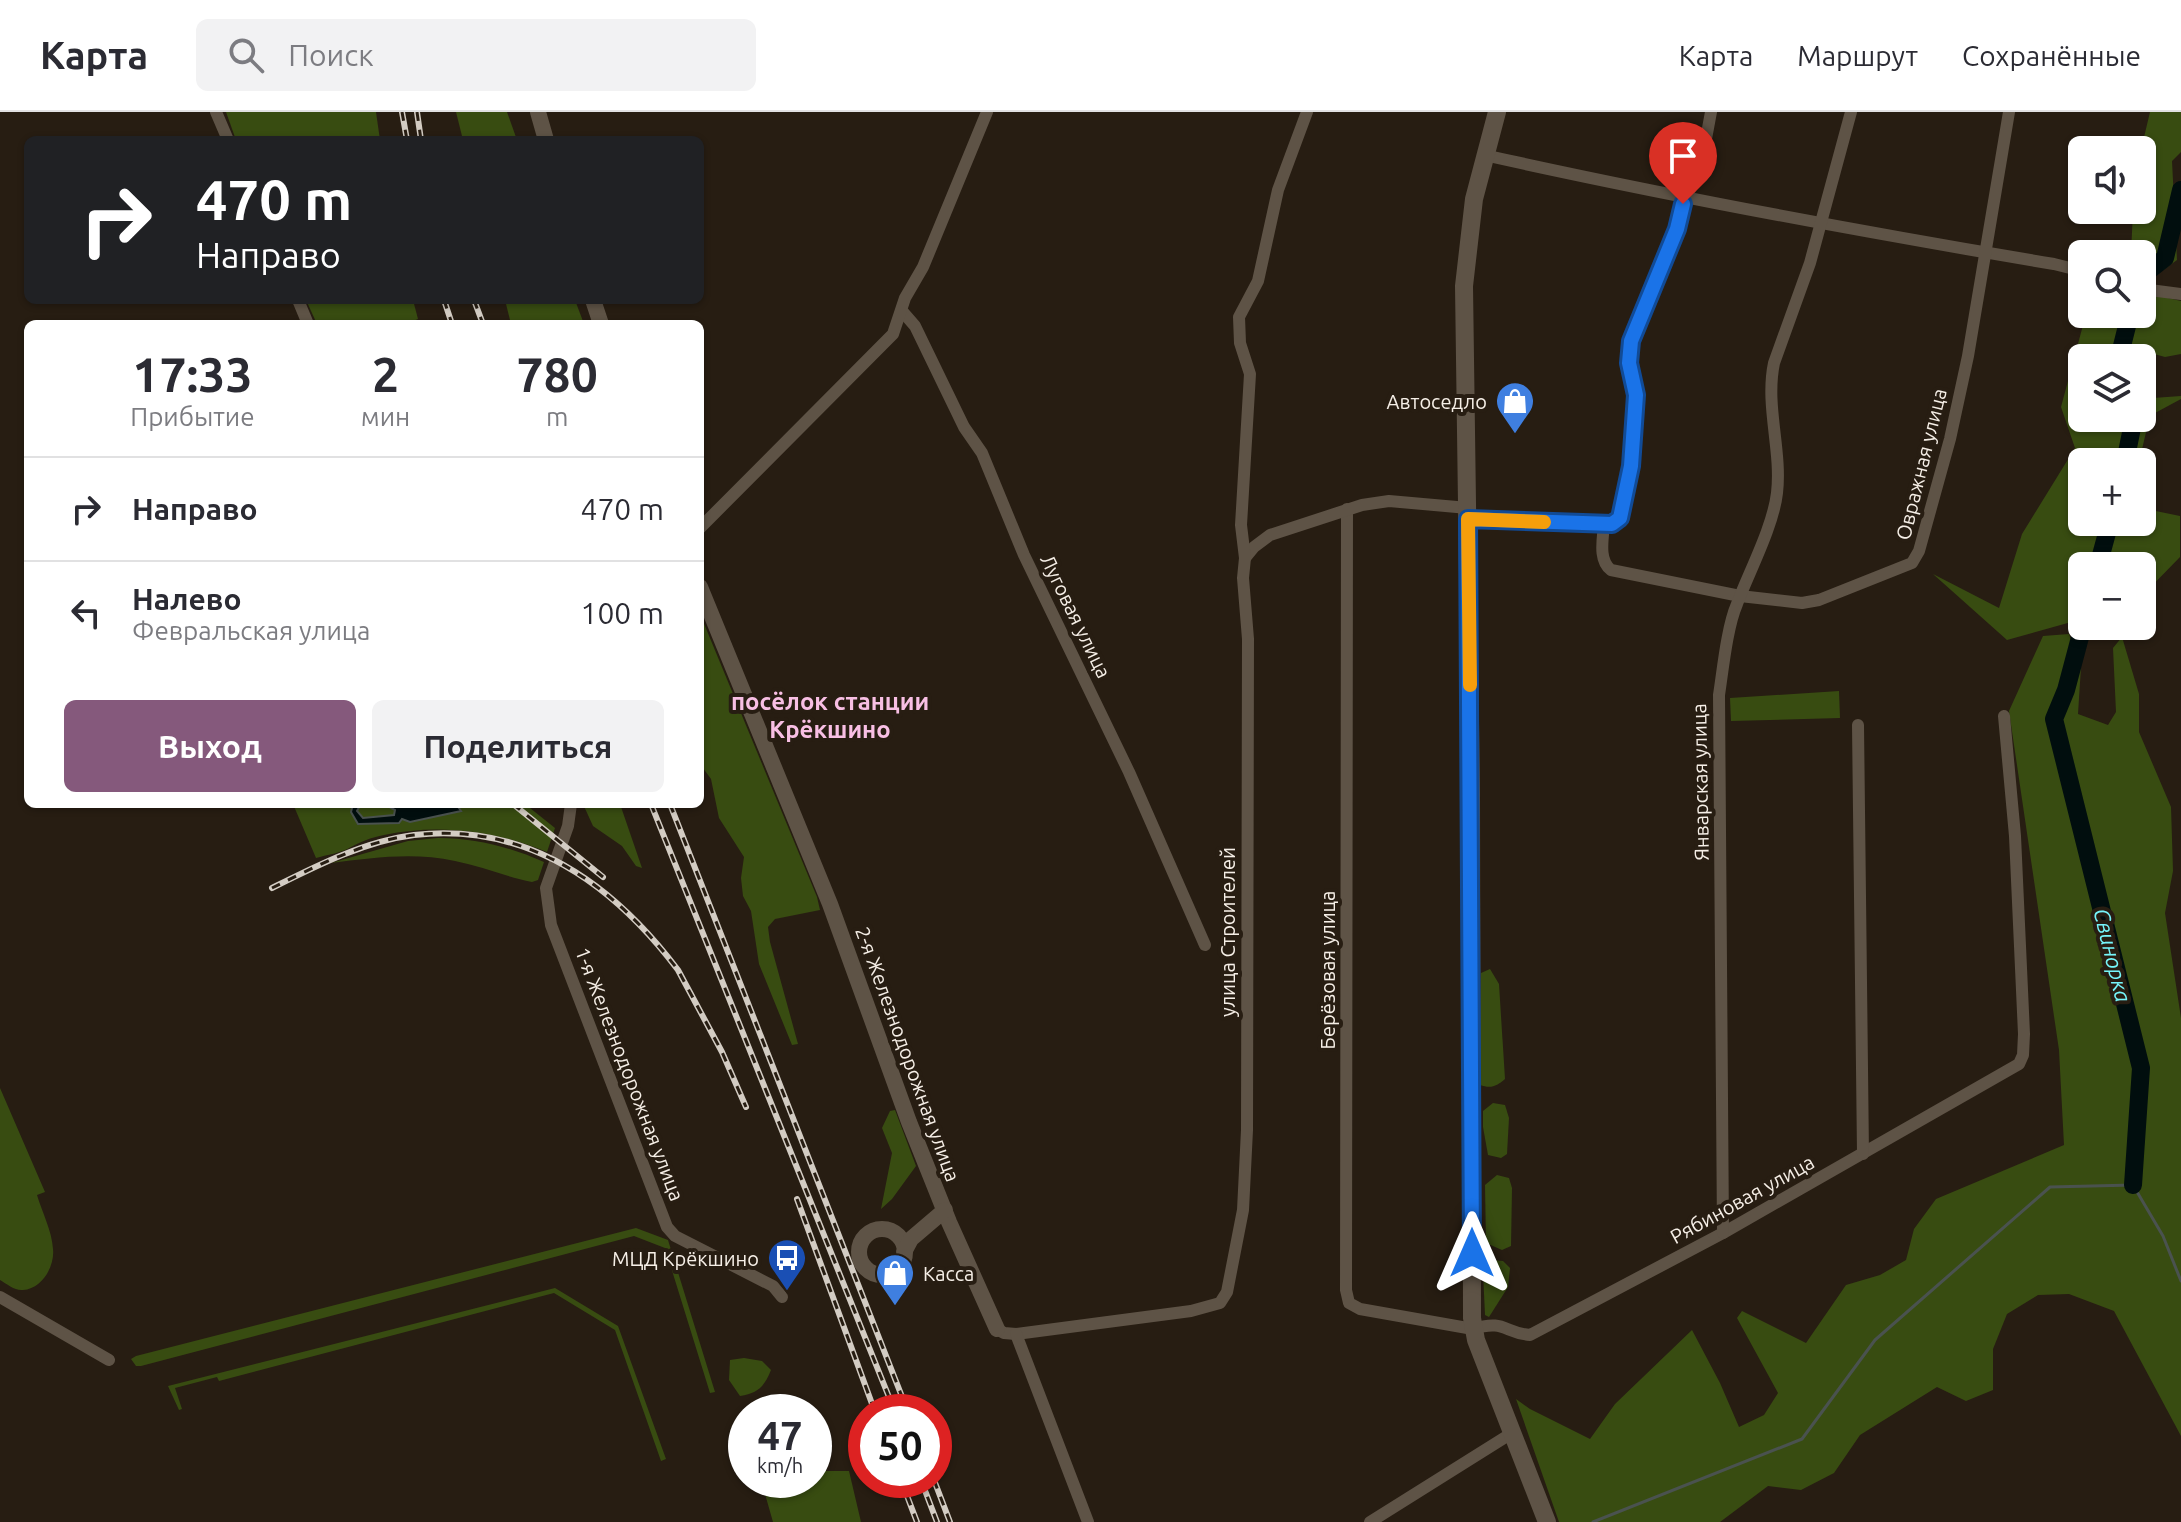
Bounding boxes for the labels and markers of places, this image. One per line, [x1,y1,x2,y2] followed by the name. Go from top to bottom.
[1649,122,1717,204] pin
[1494,380,1536,435] shop icon: Автоседло
[1387,390,1487,413] place label: Автоседло
[766,1237,808,1292] bus stop icon: МЦД Крёкшино
[612,1247,759,1270] place label: МЦД Крёкшино
[874,1252,916,1307] shop icon: Касса
[923,1262,974,1285] place label: Касса

